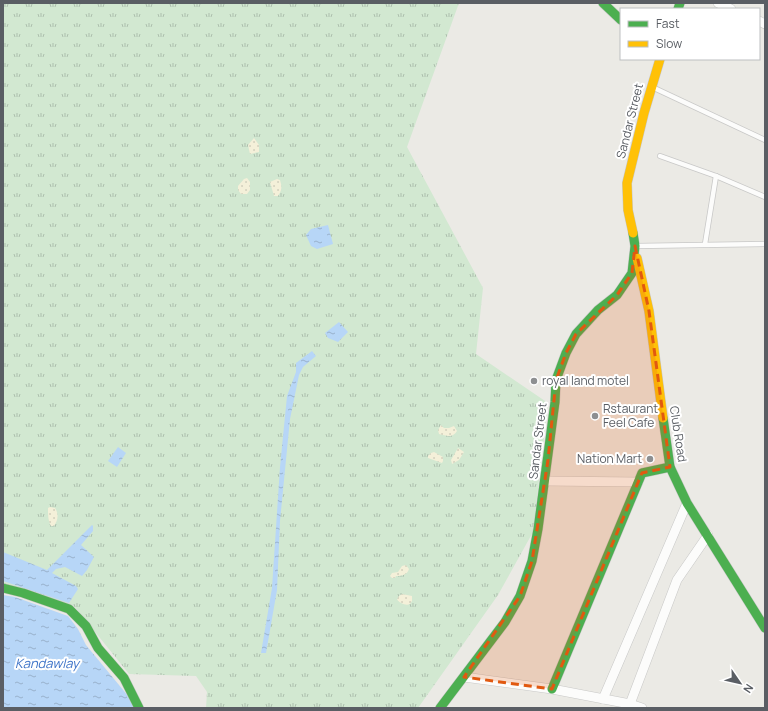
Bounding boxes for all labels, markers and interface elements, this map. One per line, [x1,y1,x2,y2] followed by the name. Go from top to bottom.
[620,8,760,60] legend
[656,15,680,32] text: Fast
[656,35,682,52] text: Slow
[612,81,647,160] street label: Sandar Street
[542,372,629,389] place label: royal land motel
[529,376,539,386] marker: royal land motel
[603,400,658,431] place label: Rstaurant Feel Cafe
[524,402,551,480] street label: Sandar Street
[666,405,691,463] street label: Club Road
[590,411,600,421] marker: Rstaurant Feel Cafe
[577,450,642,467] place label: Nation Mart
[645,454,655,464] marker: Nation Mart
[15,654,81,672] water label: Kandawlay
[720,663,760,703] north arrow
[740,681,757,696] text: N

